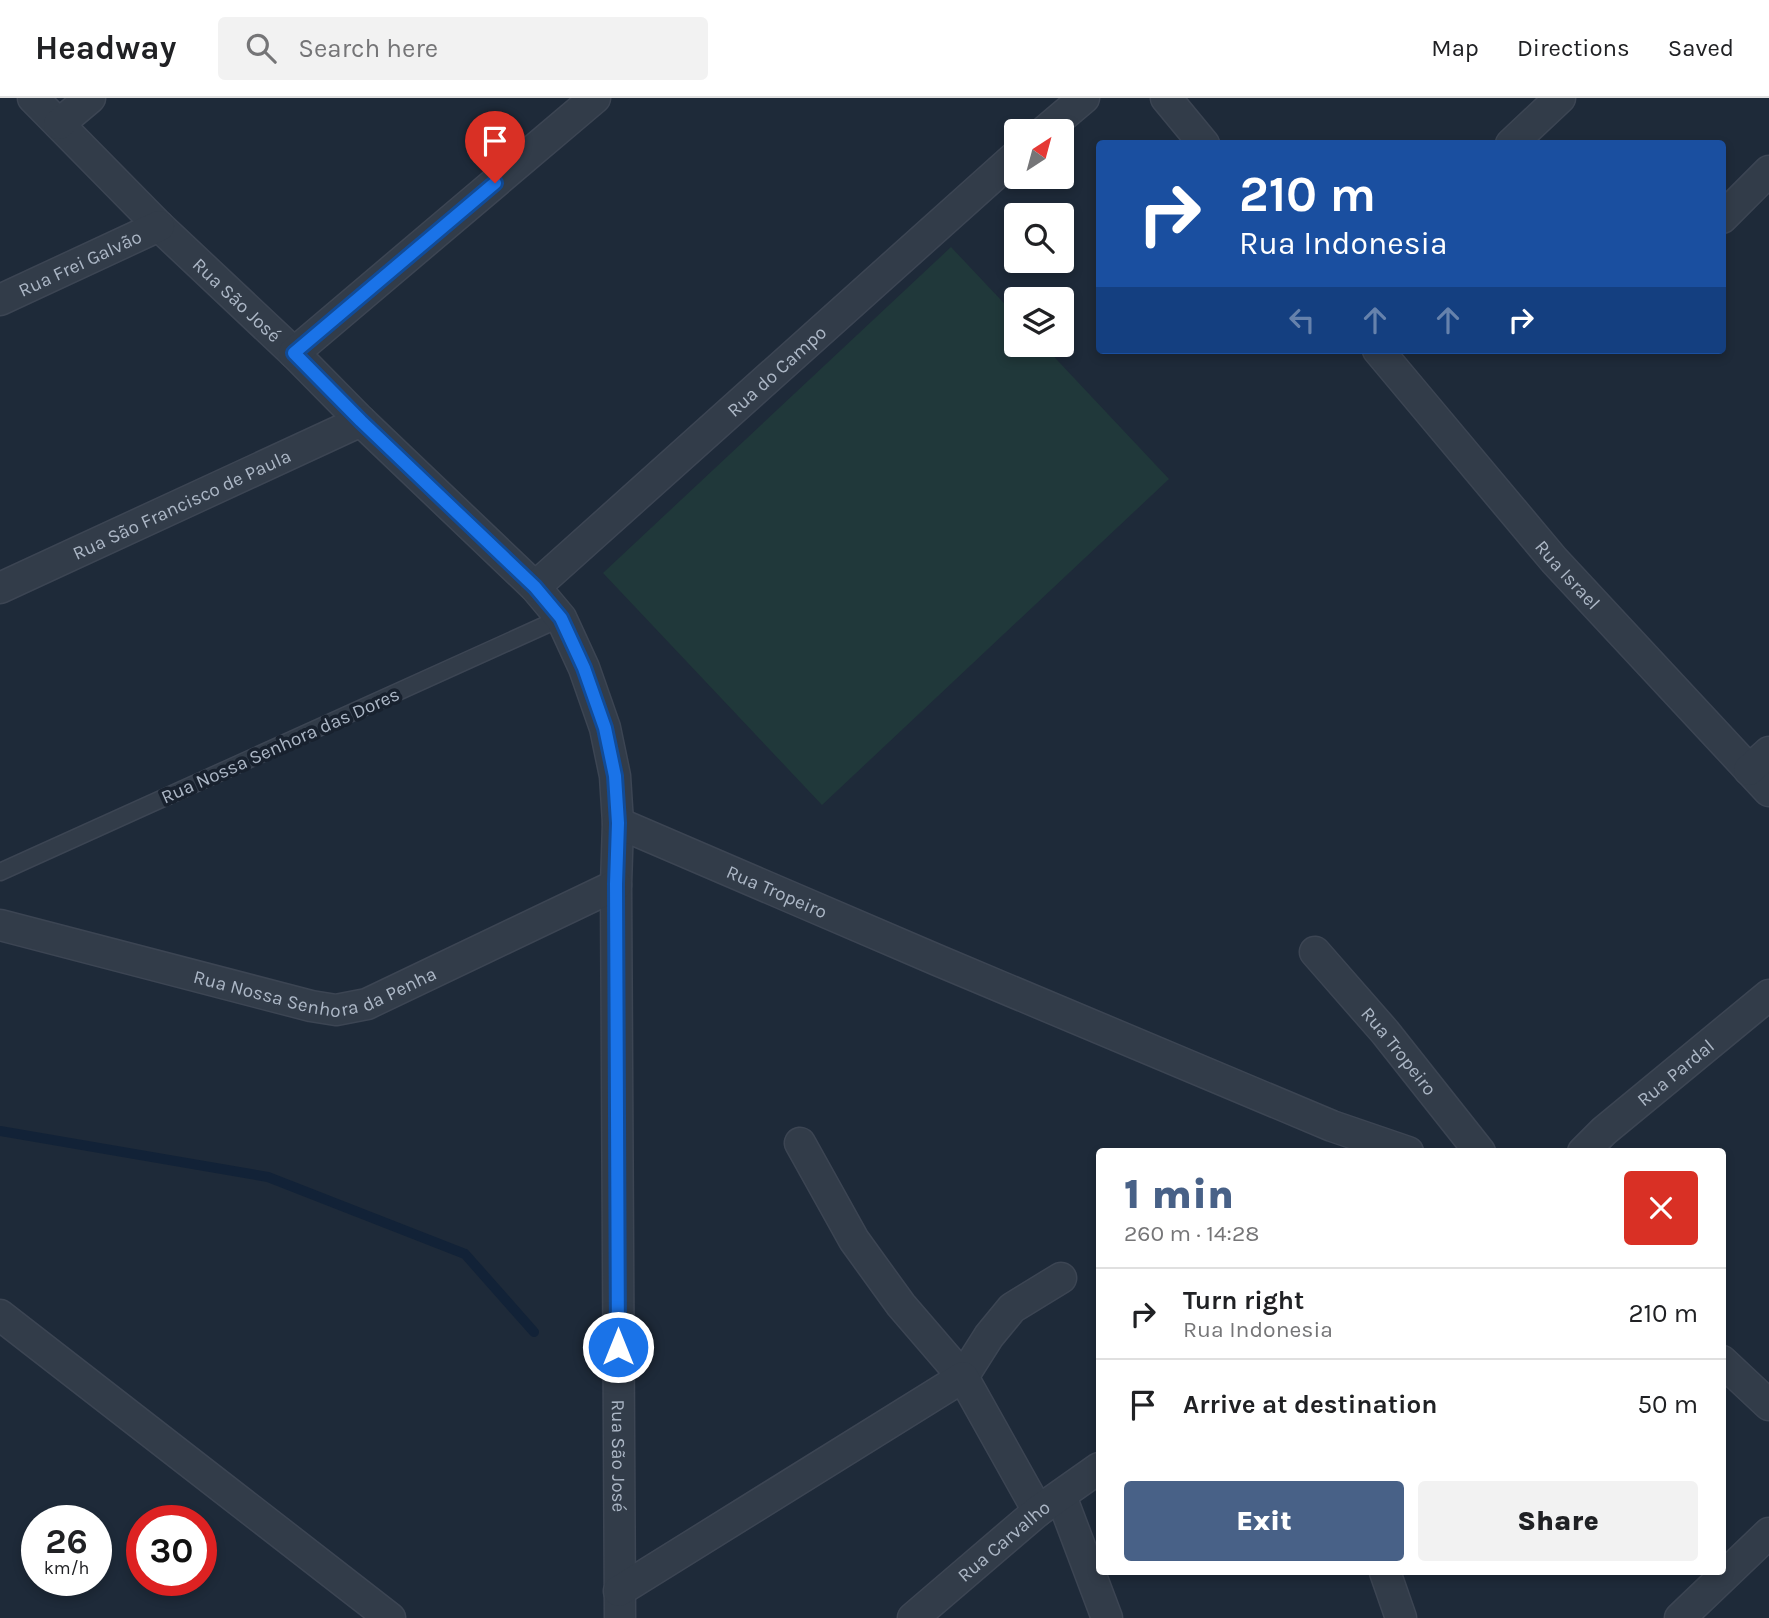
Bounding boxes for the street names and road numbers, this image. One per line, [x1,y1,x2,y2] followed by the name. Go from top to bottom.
[15,226,145,302] street label: Rua Frei Galvão
[188,254,285,347] street label: Rua São José
[723,321,831,422] street label: Rua do Campo
[69,445,294,565] street label: Rua São Francisco de Paula
[1530,536,1604,614] street label: Rua Israel
[158,683,403,809] street label: Rua Nossa Senhora das Dores
[723,861,830,923] street label: Rua Tropeiro
[187,956,441,984] street label: Rua Nossa Senhora da Penha
[1356,1003,1441,1100] street label: Rua Tropeiro
[1633,1035,1719,1111] street label: Rua Pardal
[607,1399,629,1512] street label: Rua São José
[953,1496,1054,1587] street label: Rua Carvalho

